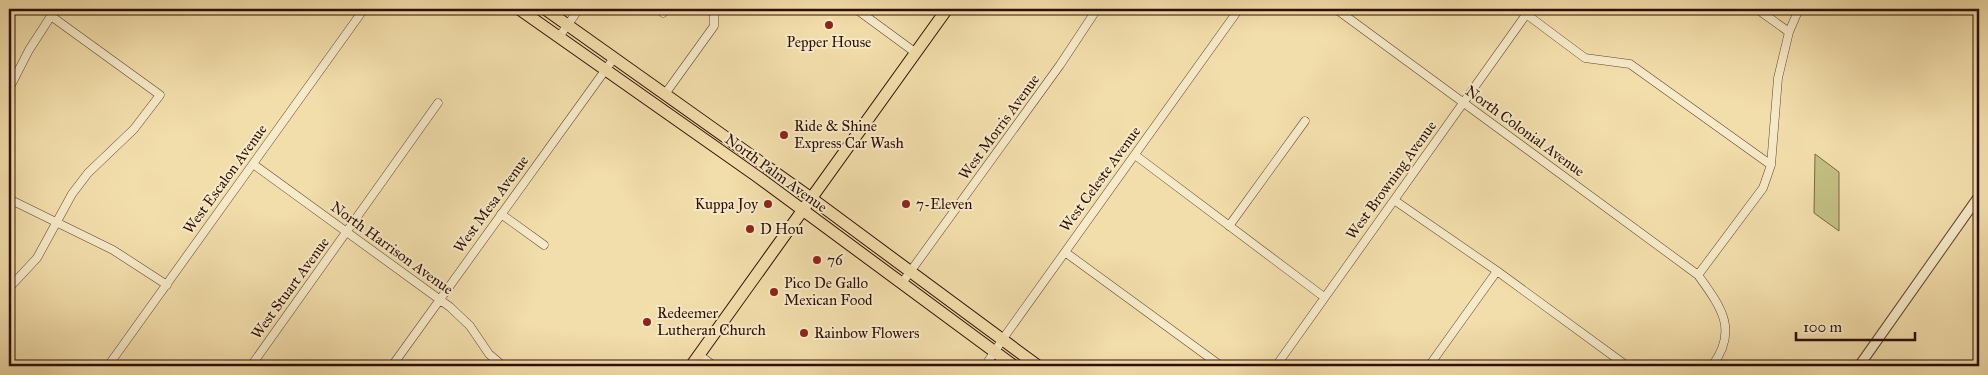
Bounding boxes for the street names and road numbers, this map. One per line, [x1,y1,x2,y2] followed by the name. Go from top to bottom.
[955,71,1043,183] street label: West Morris Avenue
[1462,82,1588,180] street label: North Colonial Avenue
[1342,117,1440,243] street label: West Browning Avenue
[179,121,271,237] street label: West Escalon Avenue
[1056,123,1144,235] street label: West Celeste Avenue
[721,130,831,216] street label: North Palm Avenue
[450,152,532,256] street label: West Mesa Avenue
[327,198,457,298] street label: North Harrison Avenue
[247,234,333,342] street label: West Stuart Avenue

